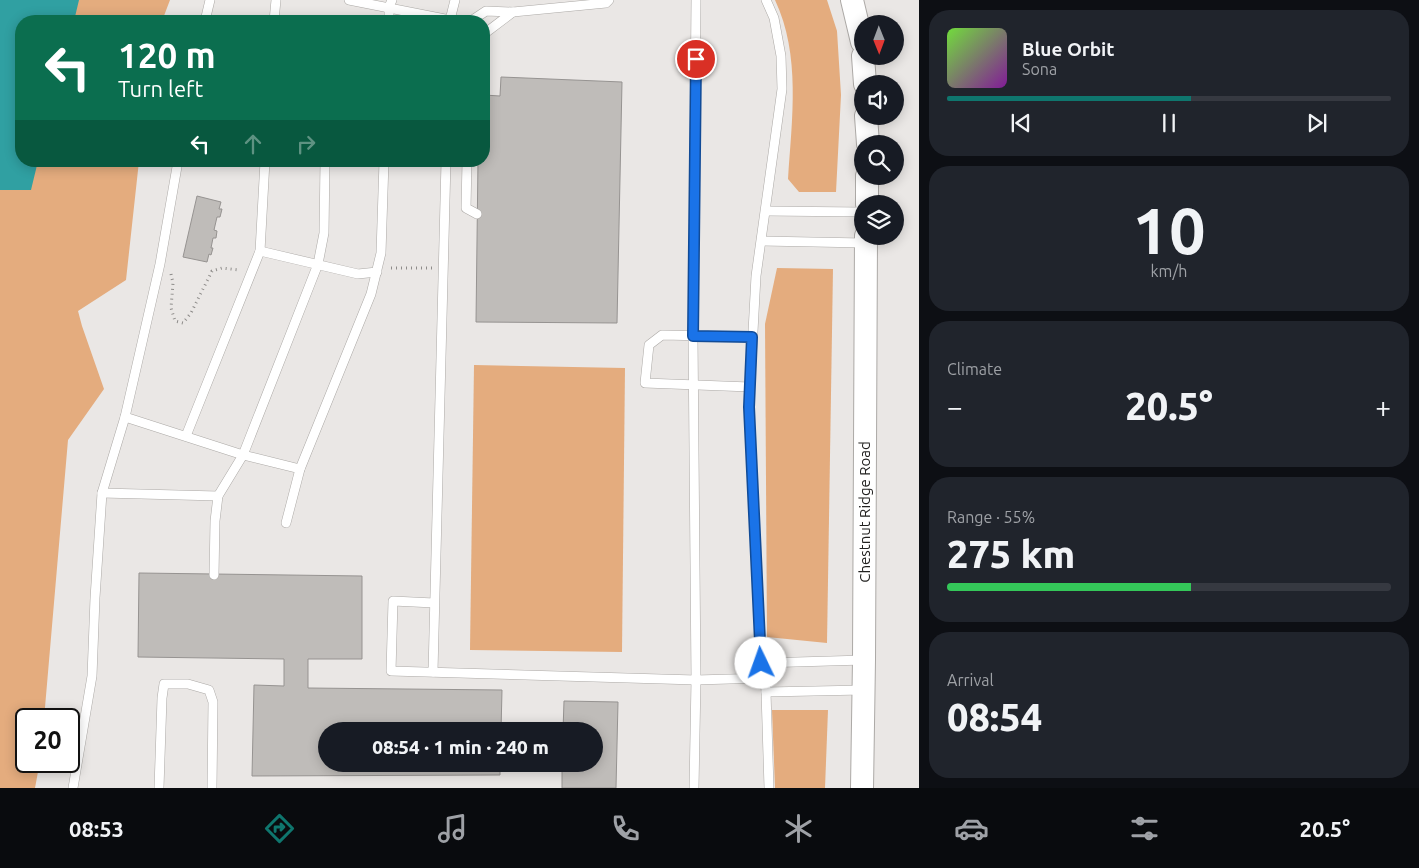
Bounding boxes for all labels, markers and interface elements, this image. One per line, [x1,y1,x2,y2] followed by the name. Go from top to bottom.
[854,15,904,65] north arrow
[854,15,904,245] map controls
[35,35,100,100] icon: left
[118,35,216,75] text: 120 m
[675,38,717,80] pin
[1022,38,1115,60] text: Blue Orbit
[682,45,710,73] icon: arrive
[1022,60,1057,78] text: Sona
[854,75,904,125] button: sound
[118,76,203,101] text: Turn left
[1007,109,1035,137] icon: previous
[1155,109,1183,137] icon: pause
[1303,109,1331,137] icon: next
[186,130,214,158] icon: left
[239,130,267,158] icon: ahead
[292,130,320,158] icon: right
[854,135,904,185] button: search
[1132,193,1206,266] text: 10
[854,195,904,245] button: layers
[1151,262,1187,280] text: km/h
[947,360,1002,378] text: Climate
[1125,385,1213,427] text: 20.5°
[947,391,963,422] text: −
[1375,391,1391,422] text: +
[856,441,873,583] street label: Chestnut Ridge Road
[947,508,1035,526] text: Range · 55%
[947,533,1075,575] text: 275 km
[734,636,786,688] position arrow
[947,671,994,689] text: Arrival
[947,696,1042,738] text: 08:54
[15,708,80,773] speed limit sign: 20
[372,736,549,758] text: 08:54 · 1 min · 240 m
[262,811,297,846] icon: directions
[435,811,470,846] icon: music
[608,811,643,846] icon: phone
[781,811,816,846] icon: climate
[954,811,989,846] icon: car
[1127,811,1162,846] icon: filters
[69,816,124,841] text: 08:53
[1300,816,1350,841] text: 20.5°

